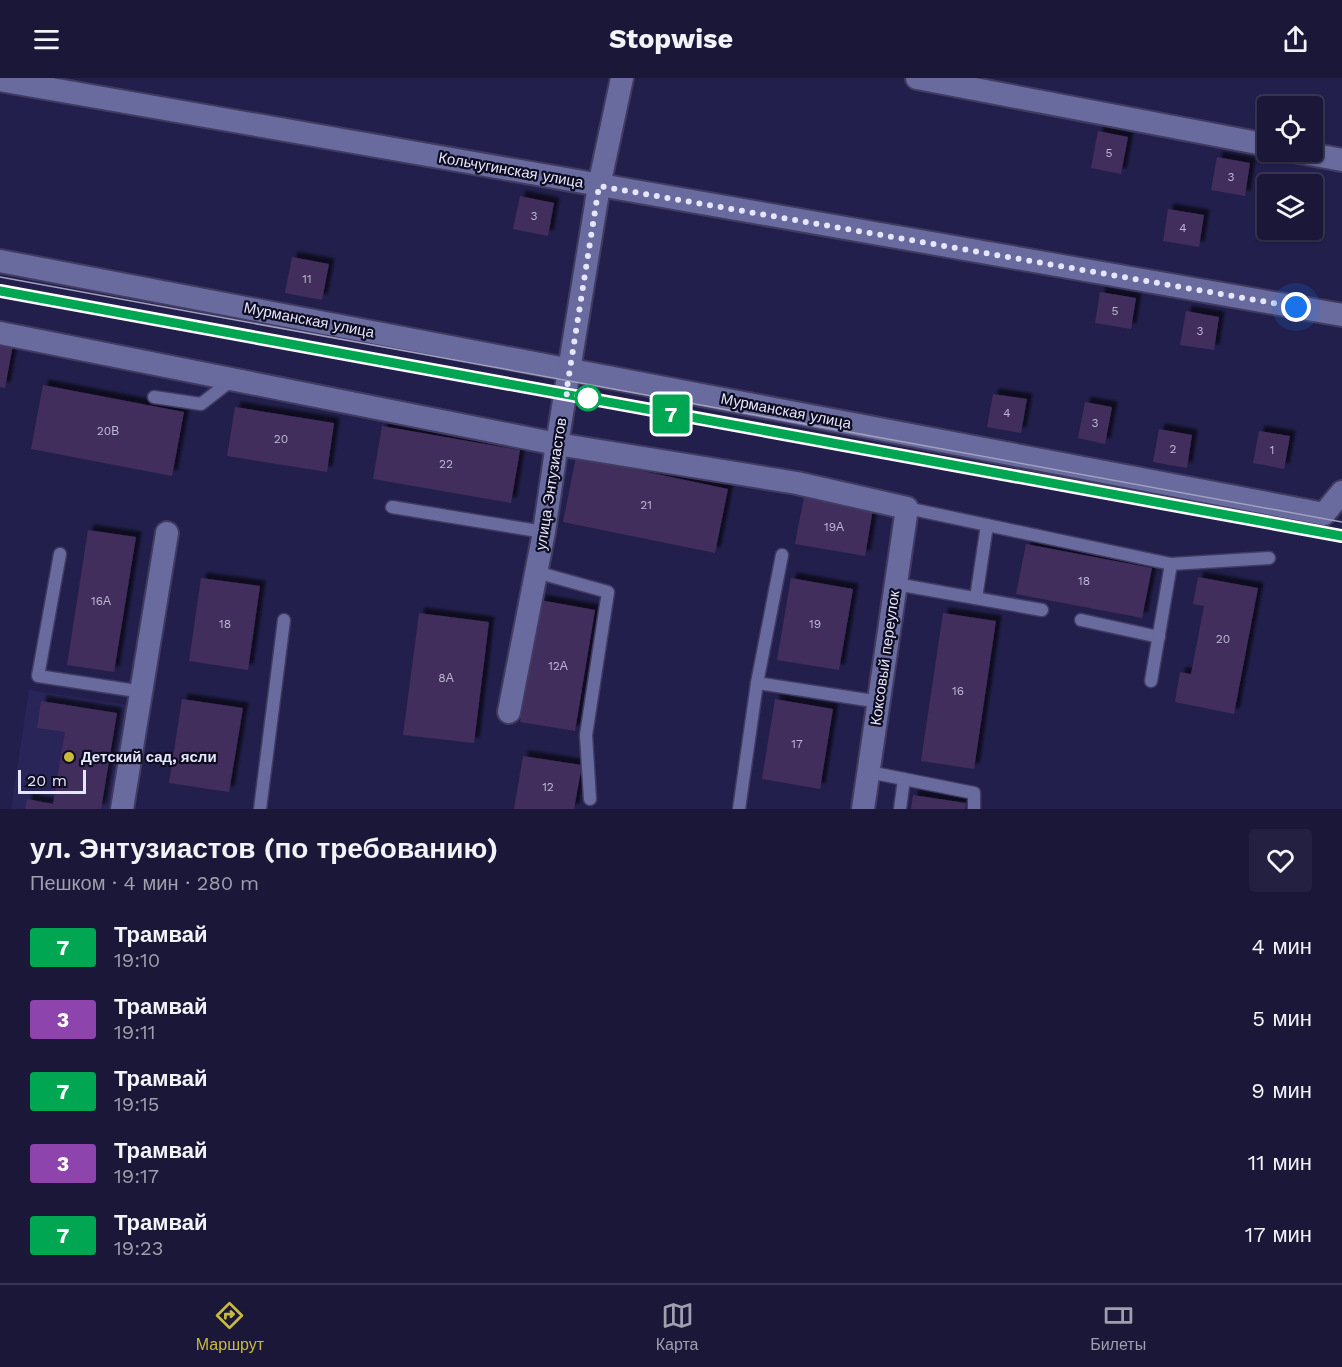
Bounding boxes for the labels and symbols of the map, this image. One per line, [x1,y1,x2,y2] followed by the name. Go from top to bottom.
[1106,146,1113,160] house number: 5
[437,148,586,192] street label: Кольчугинская улица
[1228,170,1235,184] house number: 3
[531,209,538,223] house number: 3
[1179,221,1187,235] house number: 4
[302,272,312,286] house number: 11
[1281,292,1311,322] your location
[242,299,376,342] street label: Мурманская улица
[1112,304,1119,318] house number: 5
[1197,324,1204,338] house number: 3
[575,385,601,411] unlabelled marker
[719,390,853,433] street label: Мурманская улица
[652,394,690,434] line badge: 7
[1003,406,1011,420] house number: 4
[532,416,570,552] street label: улица Энтузиастов
[1092,416,1099,430] house number: 3
[97,424,119,438] house number: 20В
[274,432,288,446] house number: 20
[1170,442,1177,456] house number: 2
[1270,443,1274,457] house number: 1
[439,457,453,471] house number: 22
[640,498,652,512] house number: 21
[824,520,844,534] house number: 19А
[1078,574,1090,588] house number: 18
[867,589,903,727] street label: Коксовый переулок
[91,594,111,608] house number: 16А
[219,617,231,631] house number: 18
[809,617,821,631] house number: 19
[1216,632,1230,646] house number: 20
[548,659,568,673] house number: 12А
[438,671,454,685] house number: 8А
[952,684,964,698] house number: 16
[791,737,803,751] house number: 17
[81,748,217,766] place label: Детский сад, ясли
[62,750,76,764] marker: Детский сад, ясли
[18,767,86,794] scale bar
[542,780,554,794] house number: 12

